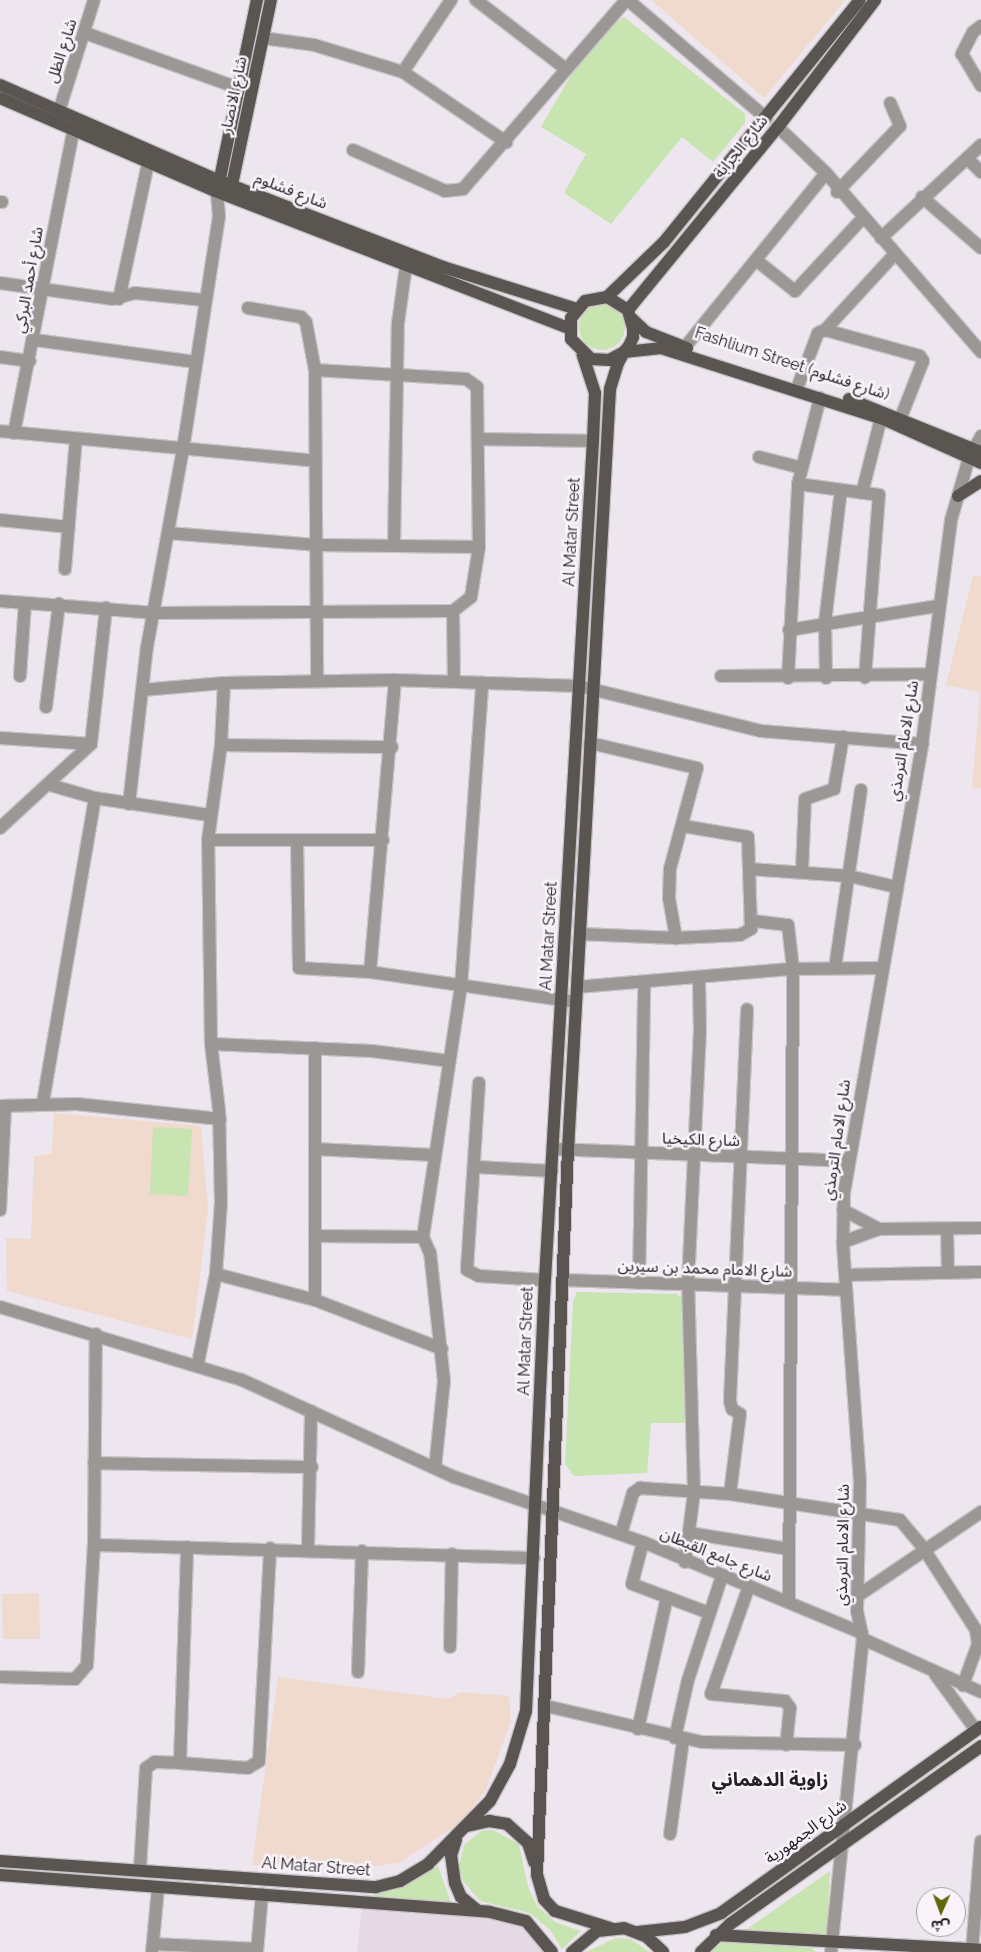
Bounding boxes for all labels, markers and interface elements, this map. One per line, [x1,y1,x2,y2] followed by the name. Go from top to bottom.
[43,17,81,85] street label: شارع الظل
[216,55,252,135] street label: شارع الانصار
[710,112,772,182] street label: شارع الجرابة
[252,168,330,214] street label: شارع فشلوم
[10,225,48,335] street label: شارع أحمد البركي
[692,323,892,405] street label: Fashlium Street (شارع فشلوم)
[560,477,584,587] street label: Al Matar Street
[885,679,923,803] street label: شارع الامام الترمذي
[537,881,561,991] street label: Al Matar Street
[819,1078,855,1202] street label: شارع الامام الترمذي
[662,1129,740,1151] street label: شارع الكيخيا
[617,1256,793,1282] street label: شارع الامام محمد بن سيرين
[514,1286,538,1396] street label: Al Matar Street
[832,1484,854,1606] street label: شارع الامام الترمذي
[657,1524,775,1586] street label: شارع جامع القبطان
[712,1769,828,1791] district label: زاوية الدهماني
[761,1796,851,1868] street label: شارع الجمهورية
[260,1854,372,1880] street label: Al Matar Street
[916,1887,966,1937] north arrow
[931,1918,950,1934] text: ش

